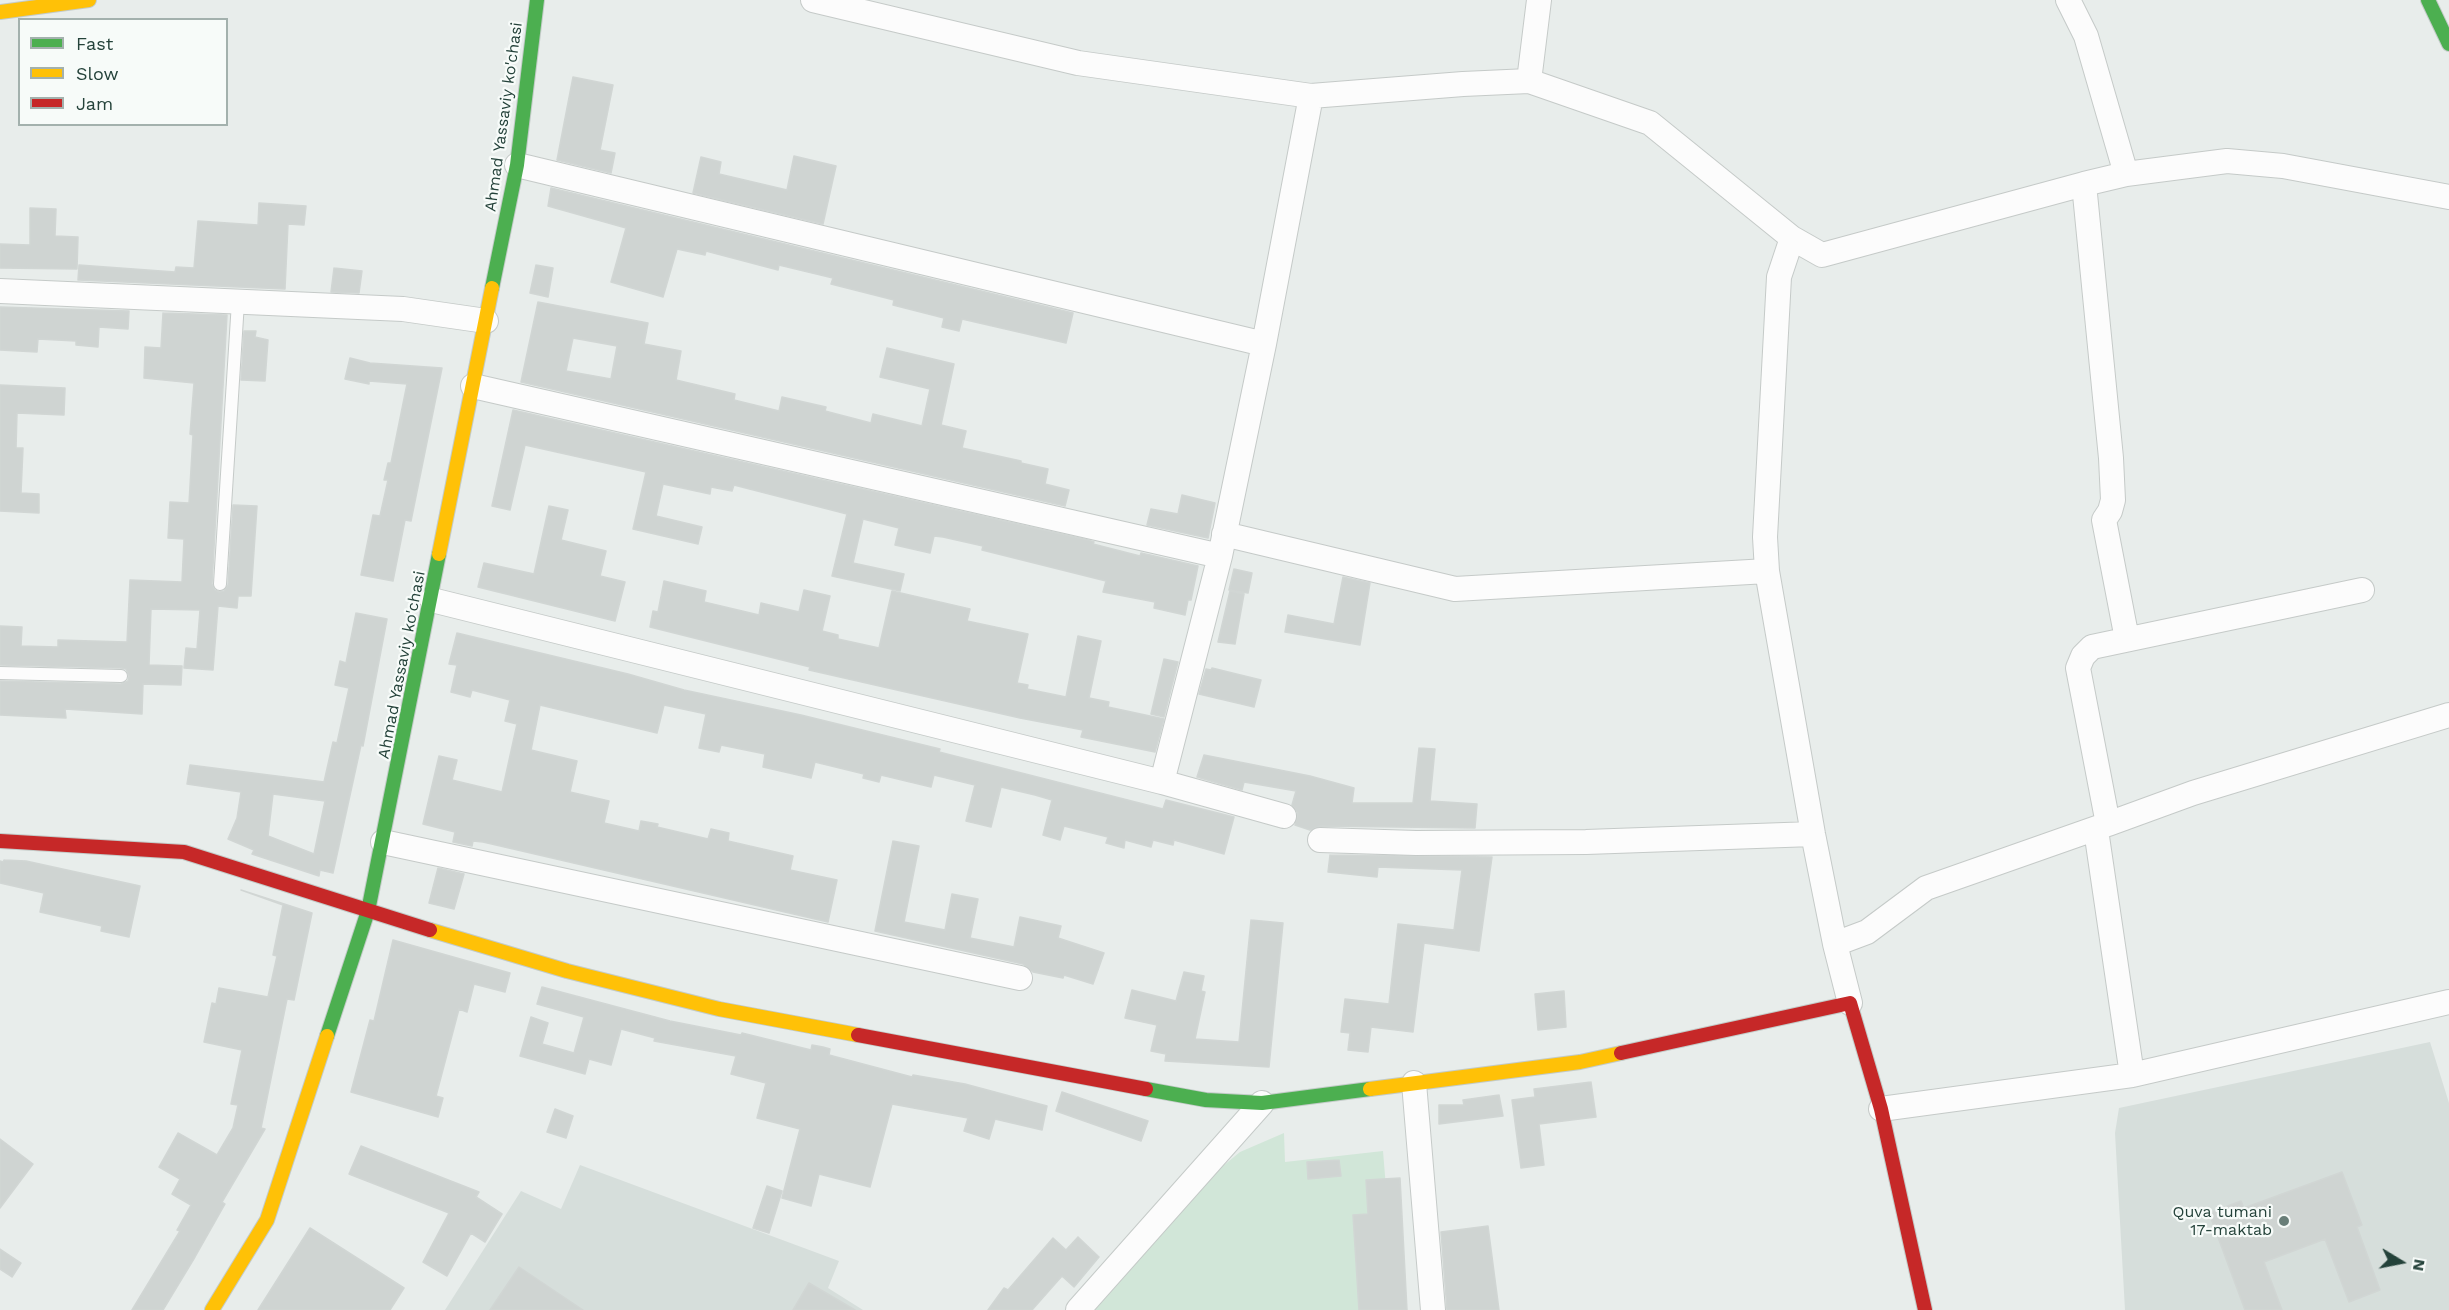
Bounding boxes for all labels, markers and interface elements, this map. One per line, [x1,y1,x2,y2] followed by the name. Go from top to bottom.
[18,18,228,126] legend
[481,21,527,213] street label: Ahmad Yassaviy ko'chasi
[76,33,113,54] text: Fast
[76,63,119,84] text: Slow
[76,93,113,114] text: Jam
[374,569,430,761] street label: Ahmad Yassaviy ko'chasi
[2172,1202,2272,1240] place label: Quva tumani 17-maktab
[2277,1214,2291,1228] marker: Quva tumani 17-maktab
[2371,1232,2431,1292] north arrow
[2409,1258,2430,1273] text: N

